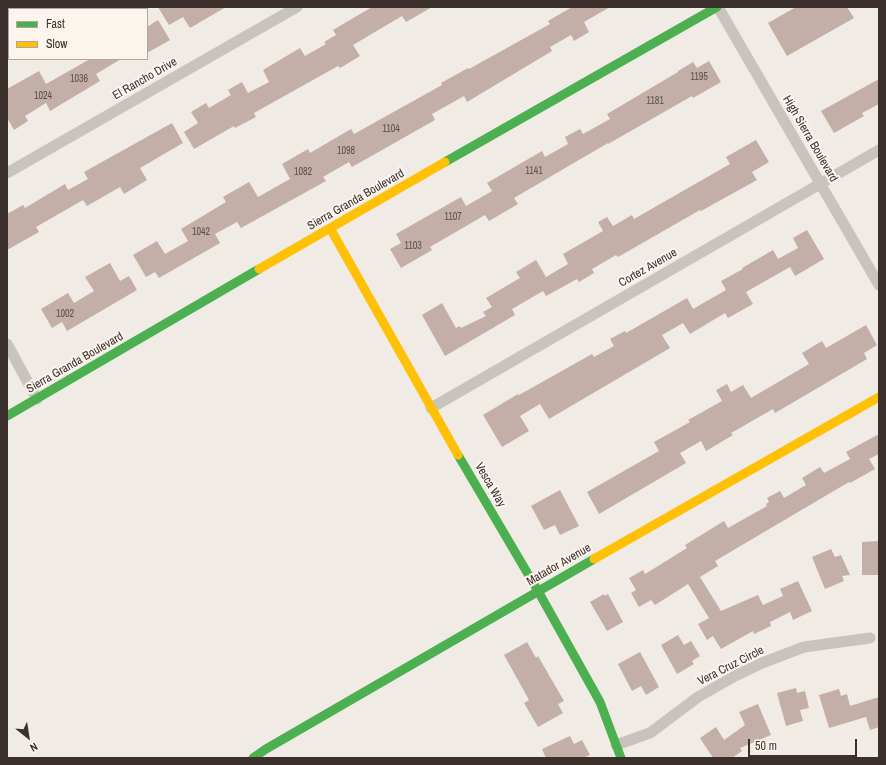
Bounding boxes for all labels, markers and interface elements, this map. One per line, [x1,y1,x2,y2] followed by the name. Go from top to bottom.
[8,8,148,60] legend
[46,16,65,32] text: Fast
[46,36,67,52] text: Slow
[110,55,180,103] street label: El Rancho Drive
[690,71,708,83] house number: 1195
[70,73,88,85] house number: 1036
[34,90,52,102] house number: 1024
[779,93,841,185] street label: High Sierra Boulevard
[646,95,664,107] house number: 1181
[382,123,400,135] house number: 1104
[337,145,355,157] house number: 1098
[525,165,543,177] house number: 1141
[294,166,312,178] house number: 1082
[305,166,407,234] street label: Sierra Granda Boulevard
[444,211,462,223] house number: 1107
[192,226,210,238] house number: 1042
[404,240,422,252] house number: 1103
[616,246,680,290] street label: Cortez Avenue
[56,308,74,320] house number: 1002
[24,329,126,397] street label: Sierra Granda Boulevard
[472,460,508,510] street label: Vesca Way
[524,541,594,589] street label: Matador Avenue
[696,643,766,689] street label: Vera Cruz Circle
[8,717,48,757] north arrow
[750,731,859,757] scale bar
[755,738,777,754] text: 50 m
[28,740,40,755] text: N

